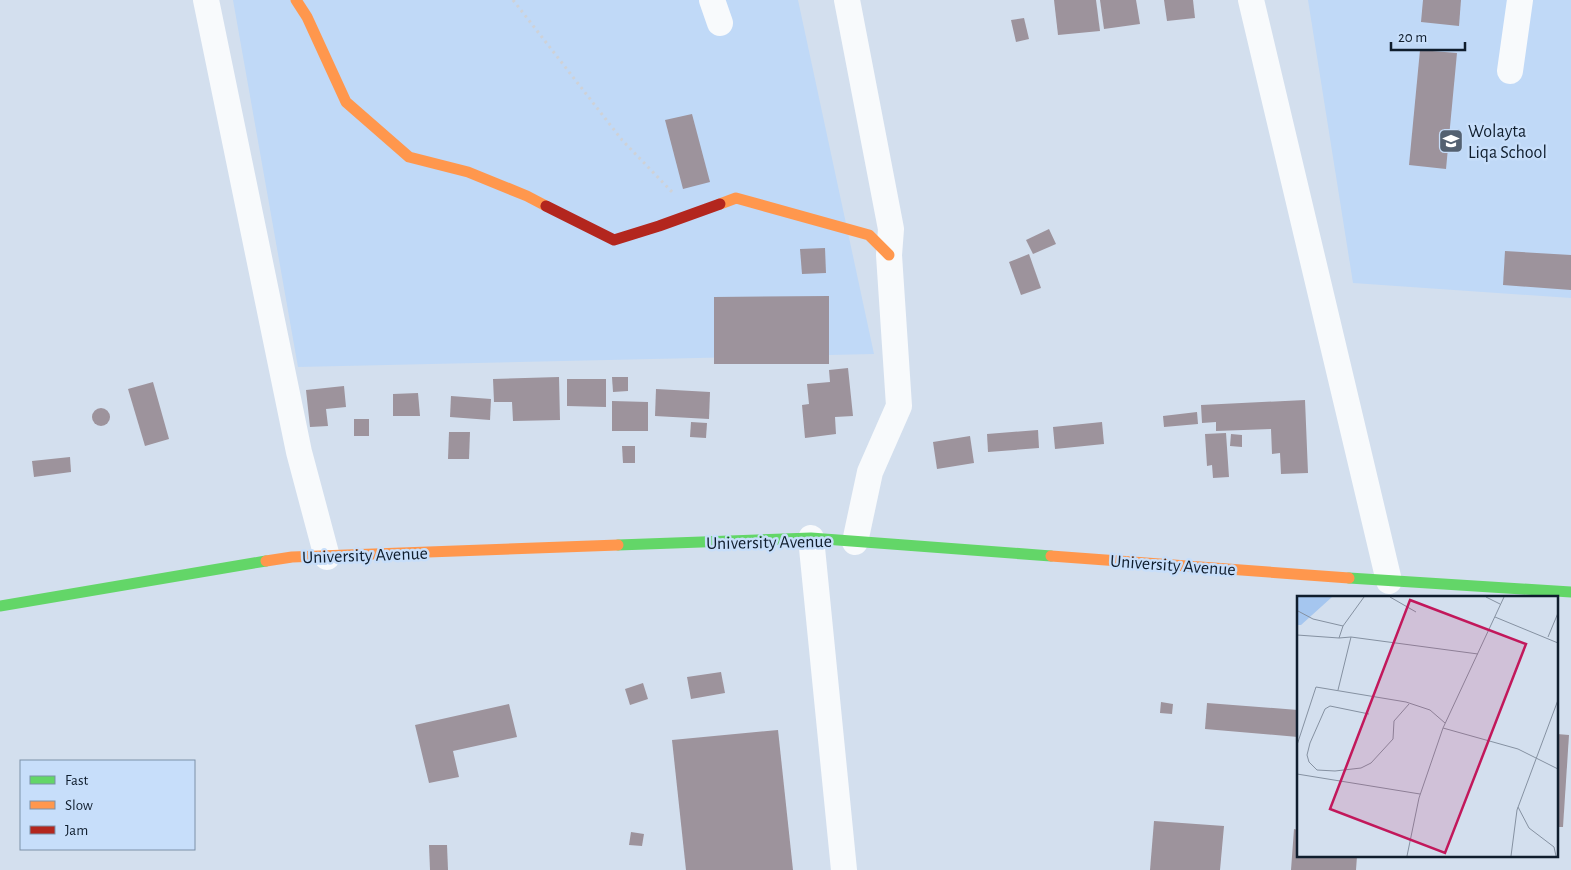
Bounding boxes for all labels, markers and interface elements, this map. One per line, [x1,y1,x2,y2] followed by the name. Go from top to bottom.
[1391,20,1465,52] scale bar
[1398,30,1427,45] text: 20 m
[1468,123,1547,162] place label: Wolayta Liqa School
[1438,128,1464,154] school or university icon: Wolayta Liqa School
[706,533,832,553] street label: University Avenue
[302,545,428,567] street label: University Avenue
[1110,553,1236,579] street label: University Avenue
[1297,596,1558,858] inset map
[20,760,195,850] legend
[65,773,89,788] text: Fast
[65,798,93,813] text: Slow
[65,823,88,838] text: Jam

